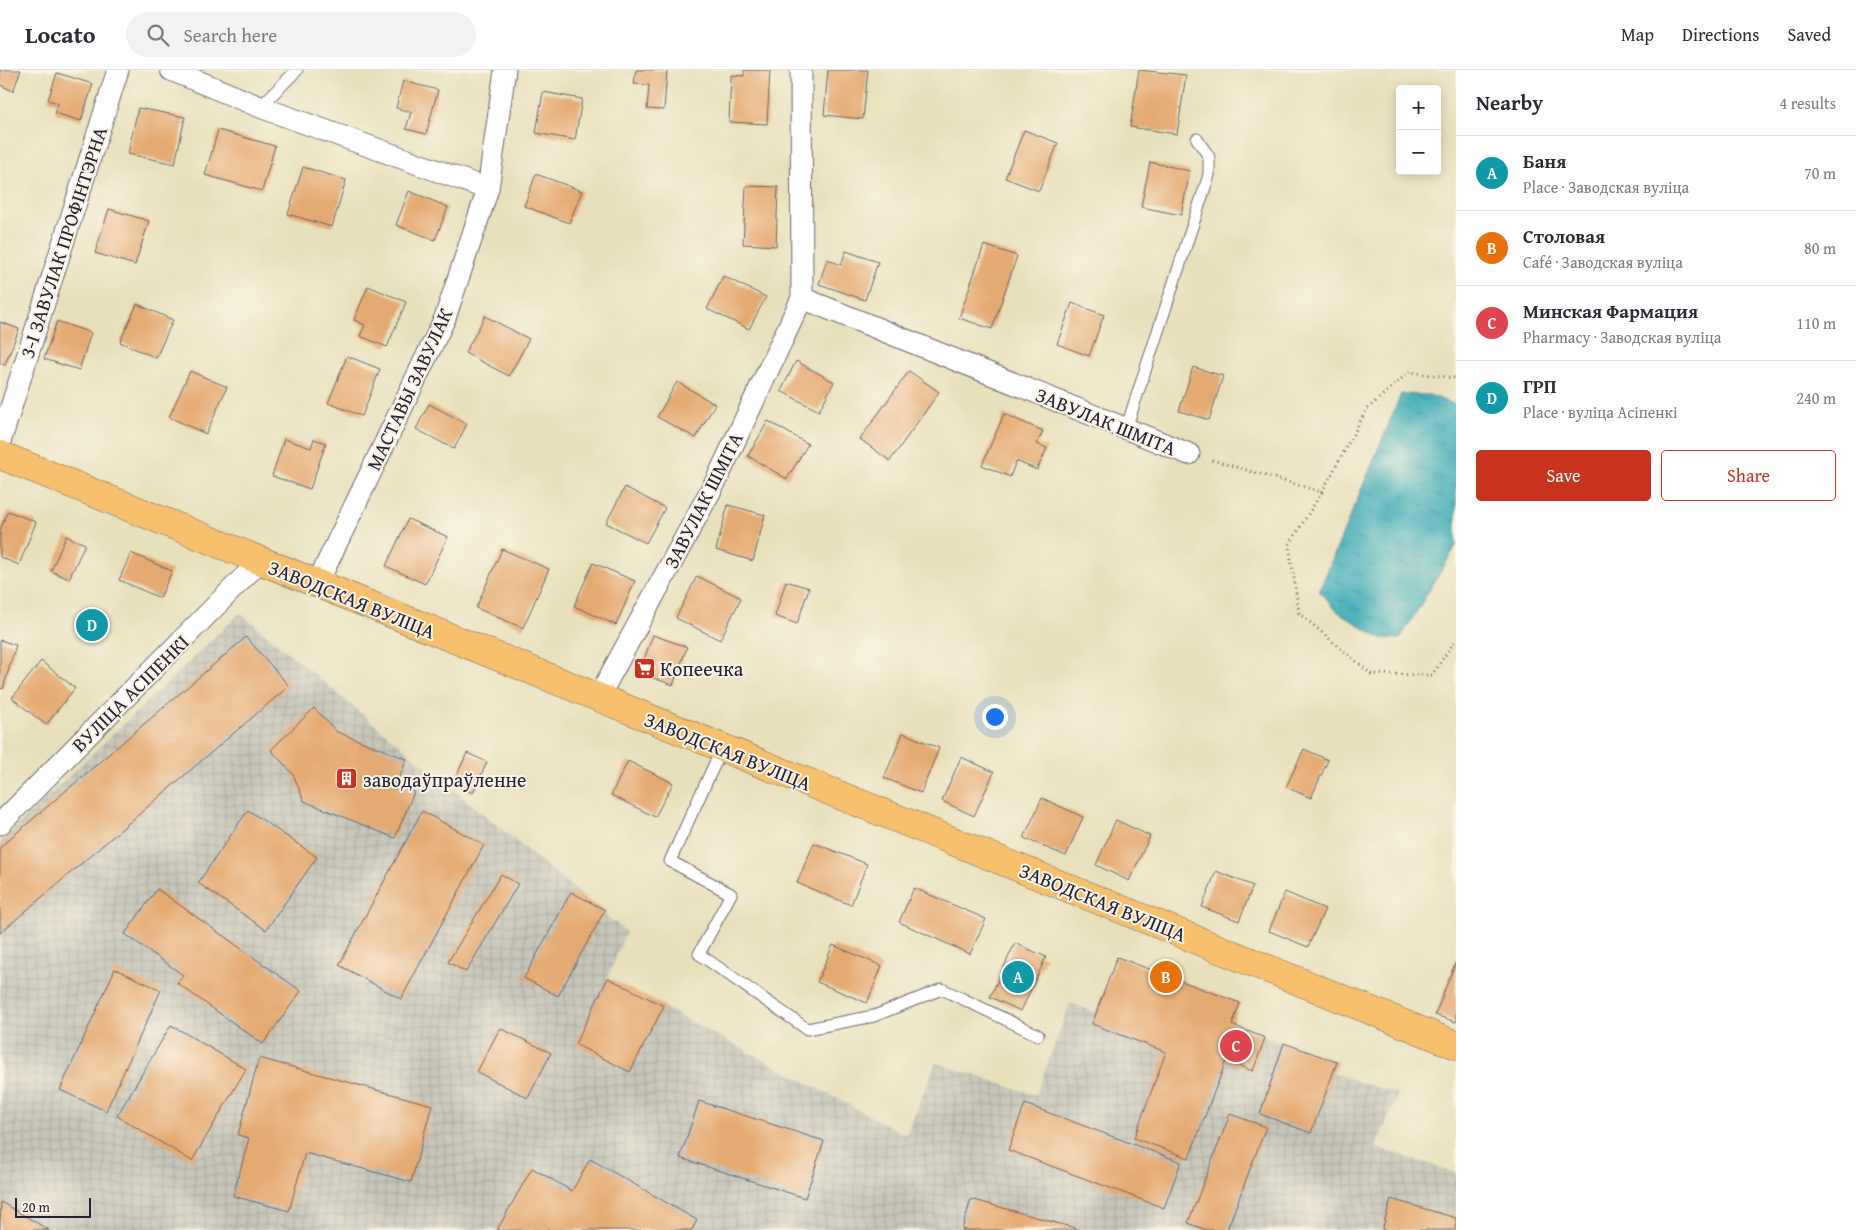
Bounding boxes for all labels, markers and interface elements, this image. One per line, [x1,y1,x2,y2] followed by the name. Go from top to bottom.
[126,12,476,57] search box
[25,17,96,52] text: Locato
[144,21,172,49] icon: search
[184,21,277,49] text: Search here
[1621,21,1654,48] text: Map
[1682,21,1759,48] text: Directions
[1787,21,1831,48] text: Saved
[1396,85,1441,175] map controls
[1396,85,1441,130] button: +
[1476,87,1543,118] text: Nearby
[1779,91,1836,115] text: 4 results
[12,123,114,361] street label: 3-І ЗАВУЛАК ПРОФІНТЭРНА
[1396,130,1441,175] button: −
[1523,147,1566,175] text: Баня
[1487,161,1497,185] text: A
[1804,161,1836,185] text: 70 m
[1523,175,1689,199] text: Place · Заводская вуліца
[1523,222,1605,250] text: Столовая
[1487,236,1497,260] text: B
[1804,236,1836,260] text: 80 m
[1523,250,1683,274] text: Café · Заводская вуліца
[1523,297,1698,325] text: Минская Фармация
[359,302,460,475] street label: МАСТАВЫ ЗАВУЛАК
[1487,311,1497,335] text: C
[1796,311,1836,335] text: 110 m
[1523,325,1721,349] text: Pharmacy · Заводская вуліца
[1523,372,1557,400] text: ГРП
[1031,380,1181,462] street label: ЗАВУЛАК ШМІТА
[1487,386,1497,410] text: D
[1796,386,1836,410] text: 240 m
[1523,400,1677,424] text: Place · вуліца Асіпенкі
[656,427,750,573] street label: ЗАВУЛАК ШМІТА
[1476,450,1651,501] button: Save
[1661,450,1836,501] button: Share
[264,552,440,646] street label: ЗАВОДСКАЯ ВУЛІЦА
[76,606,108,644] pin: D
[65,628,195,758] street label: ВУЛІЦА АСІПЕНКІ
[660,654,744,683] place label: Копеечка
[632,656,656,680] supermarket icon: Копеечка
[640,704,816,798] street label: ЗАВОДСКАЯ ВУЛІЦА
[982,704,1008,730] your location
[363,765,527,794] place label: заводаўпраўленне
[335,767,359,791] building icon: заводаўпраўленне
[1015,855,1191,949] street label: ЗАВОДСКАЯ ВУЛІЦА
[1002,958,1034,996] pin: A
[1150,958,1182,996] pin: B
[1220,1027,1252,1065] pin: C
[15,1195,91,1218] scale bar
[22,1197,50,1217] text: 20 m

